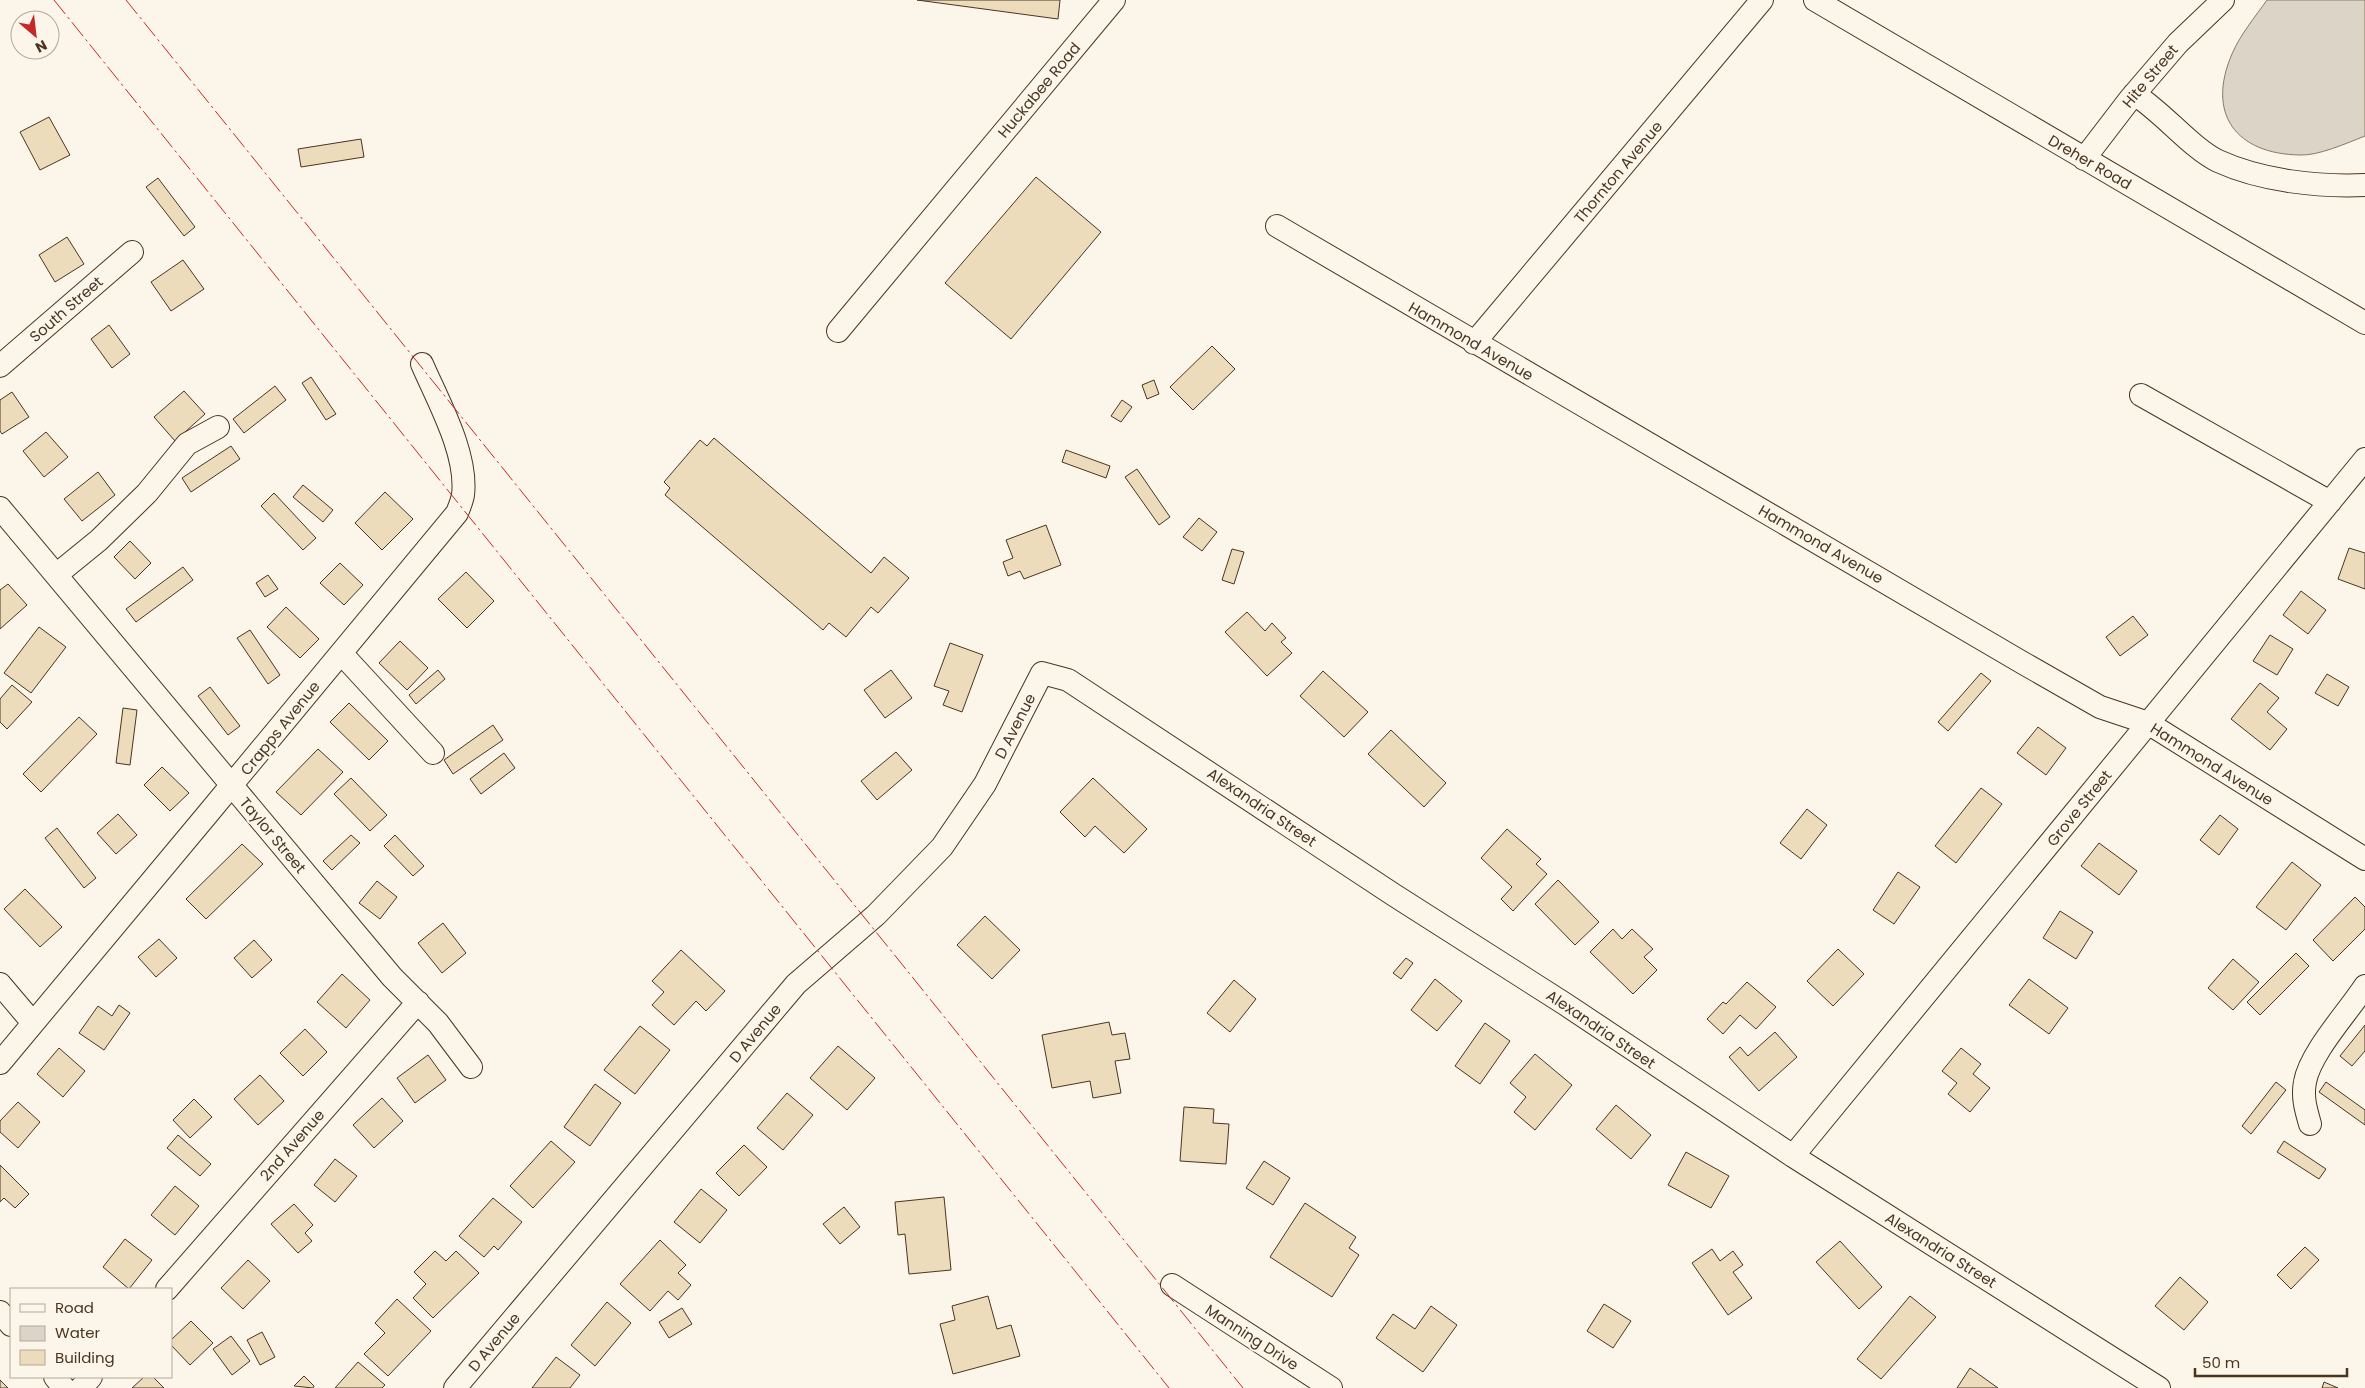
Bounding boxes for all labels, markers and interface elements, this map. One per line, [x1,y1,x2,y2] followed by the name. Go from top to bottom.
[10,10,60,60] north arrow
[32,35,50,58] text: N
[993,38,1085,142] street label: Huckabee Road
[2117,40,2183,112] street label: Hite Street
[1569,116,1667,228] street label: Thornton Avenue
[2044,130,2136,194] street label: Dreher Road
[25,271,107,347] street label: South Street
[1405,297,1537,385] street label: Hammond Avenue
[1755,500,1887,588] street label: Hammond Avenue
[235,676,325,780] street label: Crapps Avenue
[990,690,1040,762] street label: D Avenue
[2147,718,2277,810] street label: Hammond Avenue
[1203,763,1321,851] street label: Alexandria Street
[2042,765,2116,851] street label: Grove Street
[235,792,311,878] street label: Taylor Street
[1542,985,1660,1073] street label: Alexandria Street
[724,999,786,1067] street label: D Avenue
[255,1105,329,1185] street label: 2nd Avenue
[1881,1207,2001,1293] street label: Alexandria Street
[10,1288,172,1378] legend
[55,1297,94,1318] text: Road
[1201,1299,1303,1375] street label: Manning Drive
[463,1308,525,1376] street label: D Avenue
[55,1322,101,1343] text: Water
[2195,1346,2348,1378] scale bar
[55,1347,115,1368] text: Building
[2202,1352,2240,1373] text: 50 m

